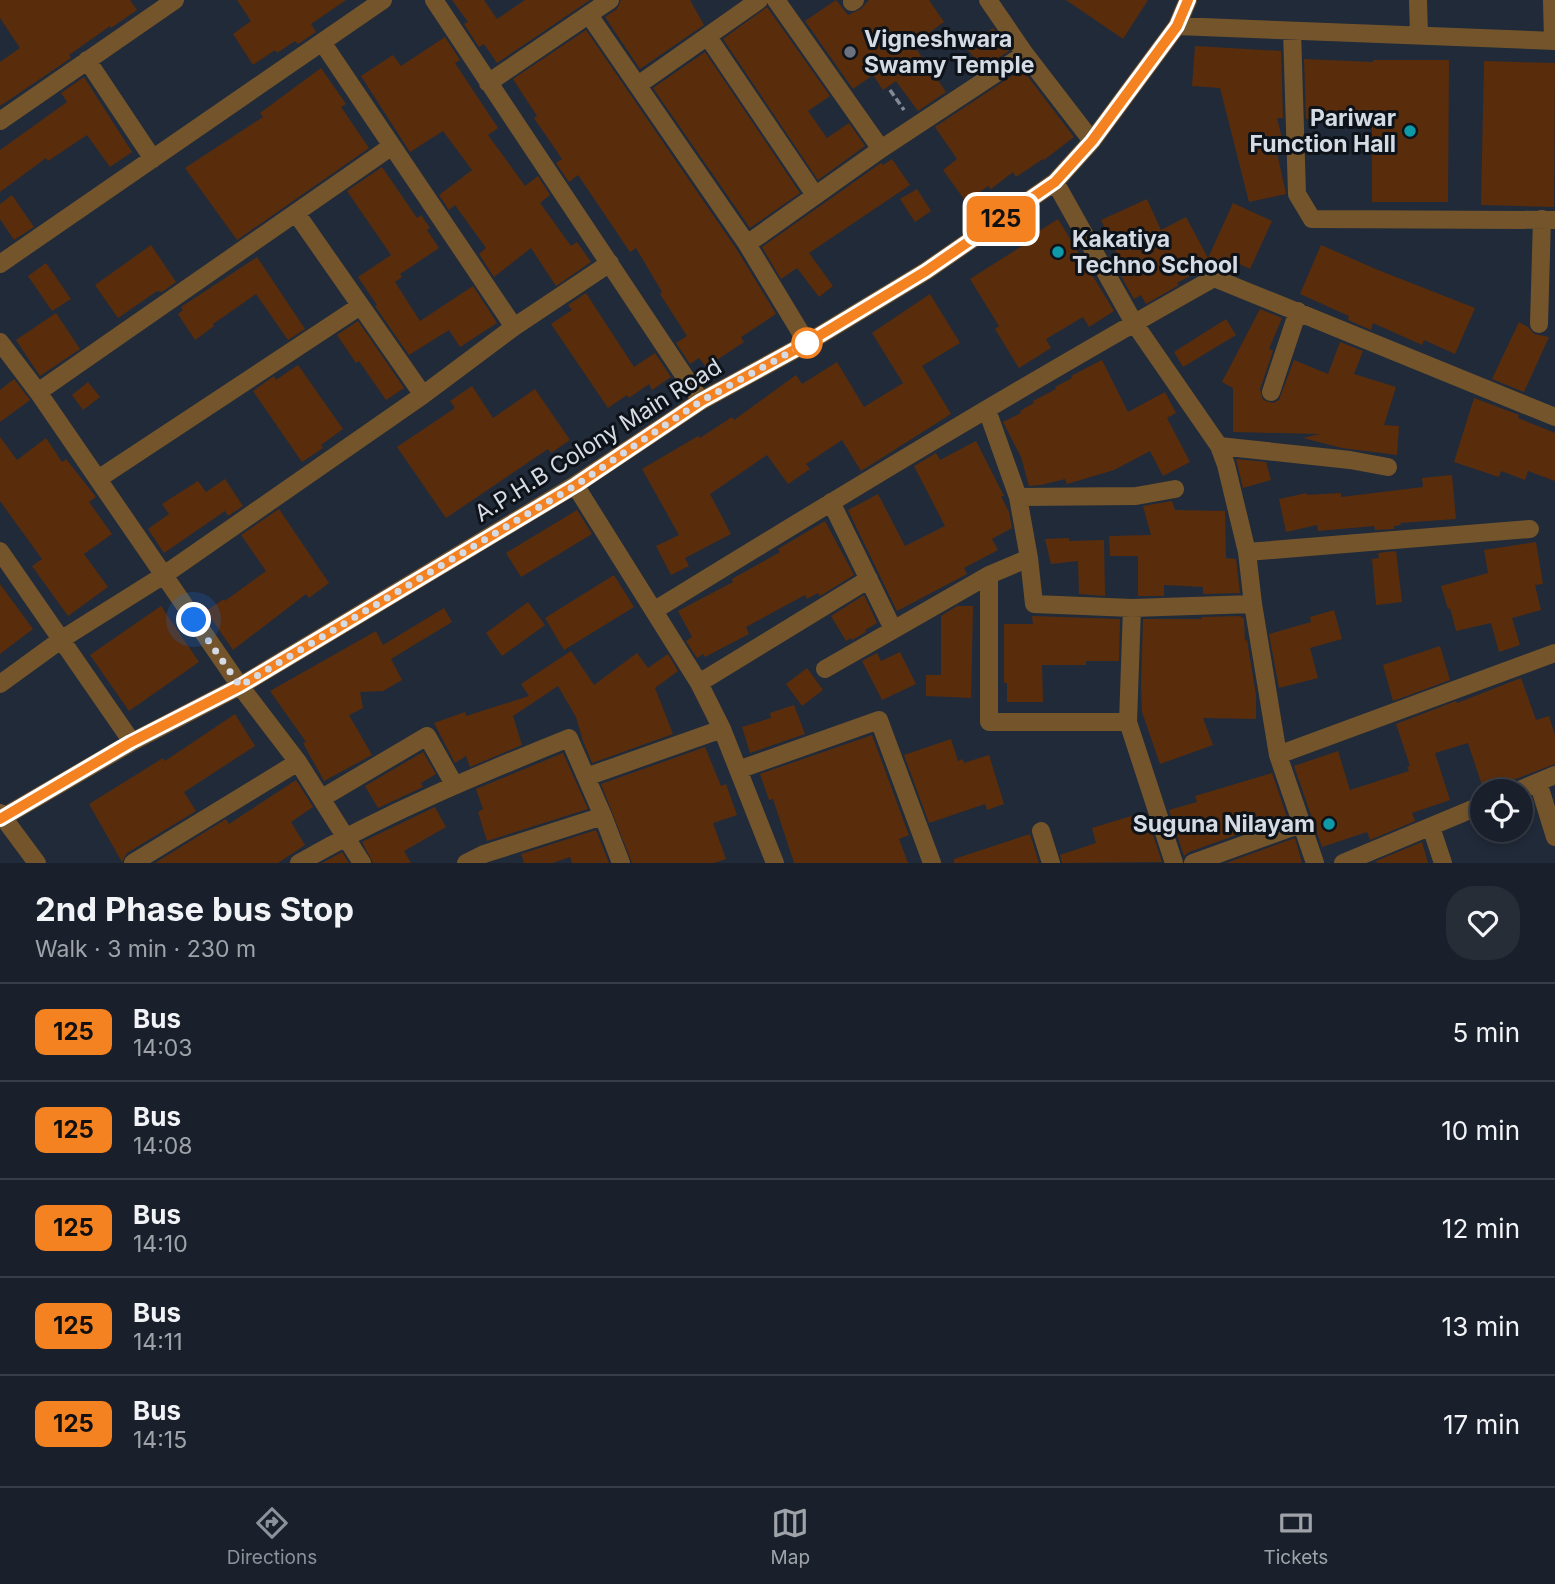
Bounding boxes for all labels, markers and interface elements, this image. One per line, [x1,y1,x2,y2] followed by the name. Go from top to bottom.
[864,25,1034,79] place label: Vigneshwara Swamy Temple
[842,44,858,60] marker: Vigneshwara Swamy Temple
[1250,104,1396,158] place label: Pariwar Function Hall
[1402,123,1418,139] marker: Pariwar Function Hall
[961,196,1041,242] line badge: 125
[981,204,1021,233] text: 125
[1072,225,1238,279] place label: Kakatiya Techno School
[1050,244,1066,260] marker: Kakatiya Techno School
[792,328,822,358] unlabelled marker
[469,352,727,528] street label: A.P.H.B Colony Main Road
[176,602,211,637] your location
[1470,779,1533,842] map controls
[1470,779,1533,842] button: locate
[1133,810,1315,838] place label: Suguna Nilayam
[1321,816,1337,832] marker: Suguna Nilayam
[1446,886,1520,960] button: heart
[35,889,354,929] text: 2nd Phase bus Stop
[35,935,256,963] text: Walk · 3 min · 230 m
[133,1003,181,1034] text: Bus
[53,1017,94,1046] text: 125
[1452,1017,1520,1048] text: 5 min
[133,1034,193,1062] text: 14:03
[133,1101,181,1132] text: Bus
[53,1115,94,1144] text: 125
[1441,1115,1520,1146] text: 10 min
[133,1132,193,1160] text: 14:08
[133,1199,181,1230] text: Bus
[53,1213,94,1242] text: 125
[1442,1213,1520,1244] text: 12 min
[133,1230,188,1258] text: 14:10
[133,1297,181,1328] text: Bus
[53,1311,94,1340] text: 125
[1442,1311,1520,1342] text: 13 min
[133,1328,183,1356] text: 14:11
[133,1395,181,1426] text: Bus
[53,1409,94,1438] text: 125
[1443,1409,1520,1440] text: 17 min
[133,1426,187,1454] text: 14:15
[227,1504,317,1569] tab: Directions
[771,1504,810,1569] tab: Map
[1263,1504,1328,1569] tab: Tickets

